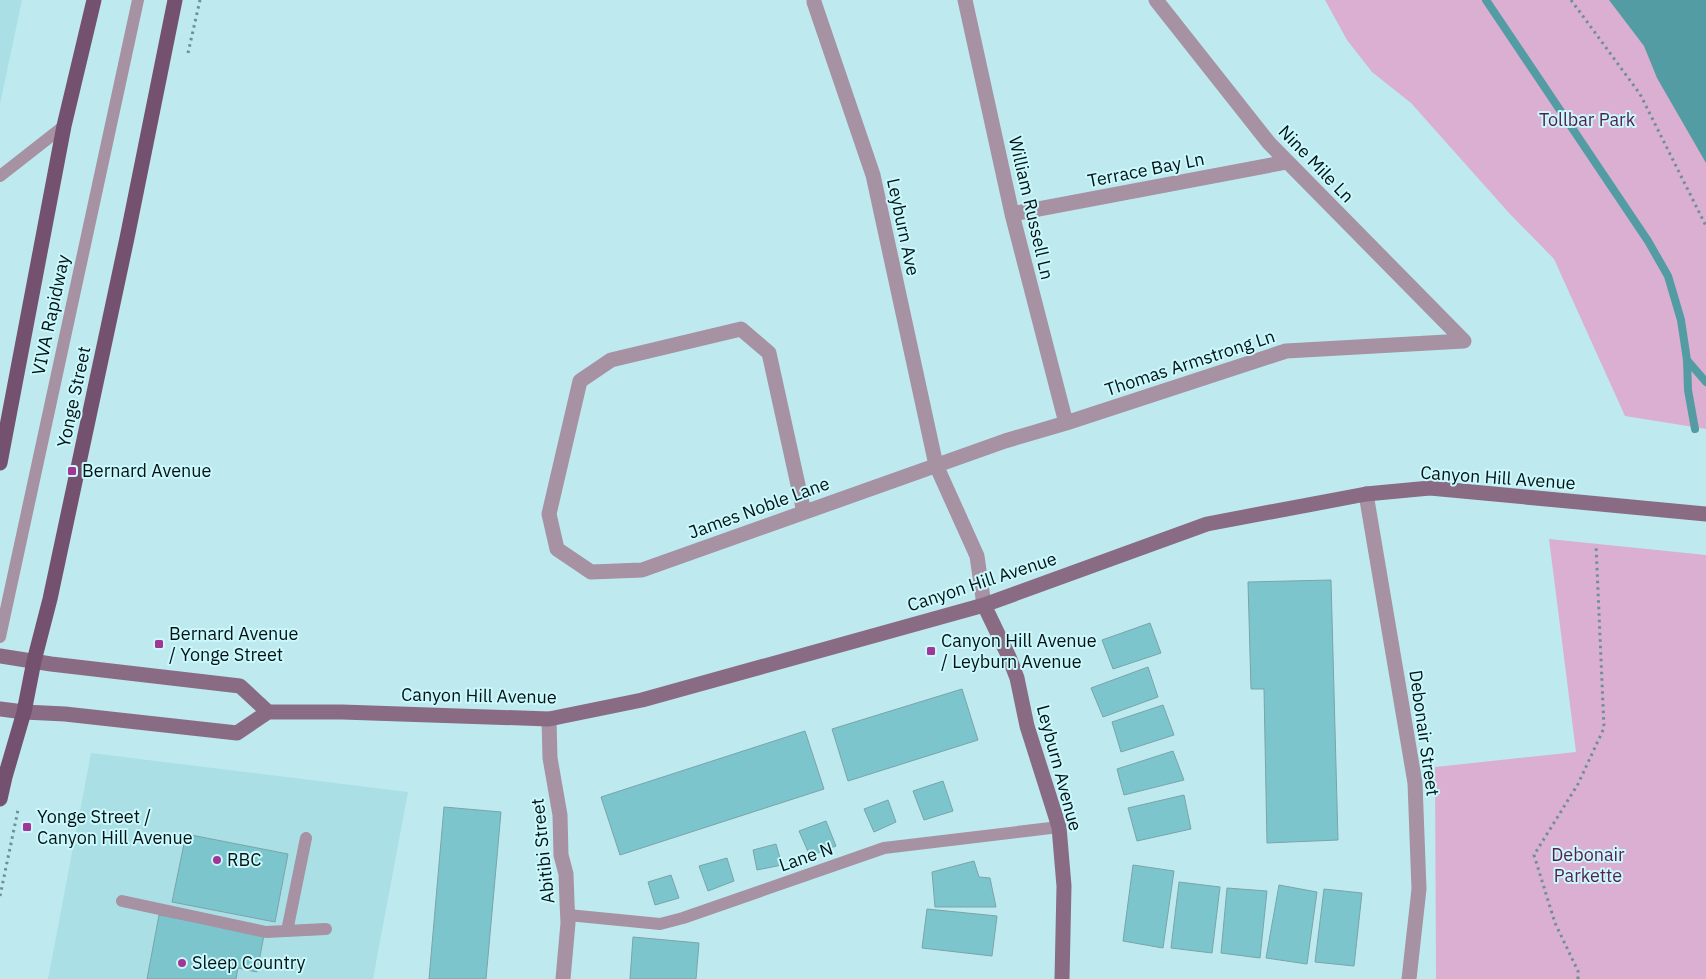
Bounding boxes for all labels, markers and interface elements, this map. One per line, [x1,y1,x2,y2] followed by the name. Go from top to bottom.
[1539,108,1636,131] park label: Tollbar Park
[1274,120,1359,207] street label: Nine Mile Ln
[1004,134,1059,282] street label: William Russell Ln
[1086,147,1206,192] street label: Terrace Bay Ln
[882,176,925,278] street label: Leyburn Ave
[27,252,75,377] street label: VIVA Rapidway
[1102,324,1278,401] street label: Thomas Armstrong Ln
[52,344,95,450] street label: Yonge Street
[82,459,211,482] place label: Bernard Avenue
[1420,461,1577,494] street label: Canyon Hill Avenue
[66,465,78,477] marker: Bernard Avenue
[685,471,833,544] street label: James Noble Lane
[904,547,1059,617] street label: Canyon Hill Avenue
[169,622,298,666] place label: Bernard Avenue / Yonge Street
[941,629,1097,673] place label: Canyon Hill Avenue / Leyburn Avenue
[153,638,165,650] marker: Bernard Avenue / Yonge Street
[925,645,937,657] marker: Canyon Hill Avenue / Leyburn Avenue
[1404,668,1445,797] street label: Debonair Street
[401,683,557,708] street label: Canyon Hill Avenue
[1032,702,1087,833] street label: Leyburn Avenue
[526,797,559,905] street label: Abitibi Street
[37,805,193,849] place label: Yonge Street / Canyon Hill Avenue
[21,821,33,833] marker: Yonge Street / Canyon Hill Avenue
[776,837,836,876] street label: Lane N
[1551,843,1625,887] park label: Debonair Parkette
[227,848,261,871] place label: RBC
[211,854,223,866] marker: RBC
[192,951,306,974] place label: Sleep Country
[176,957,188,969] marker: Sleep Country

